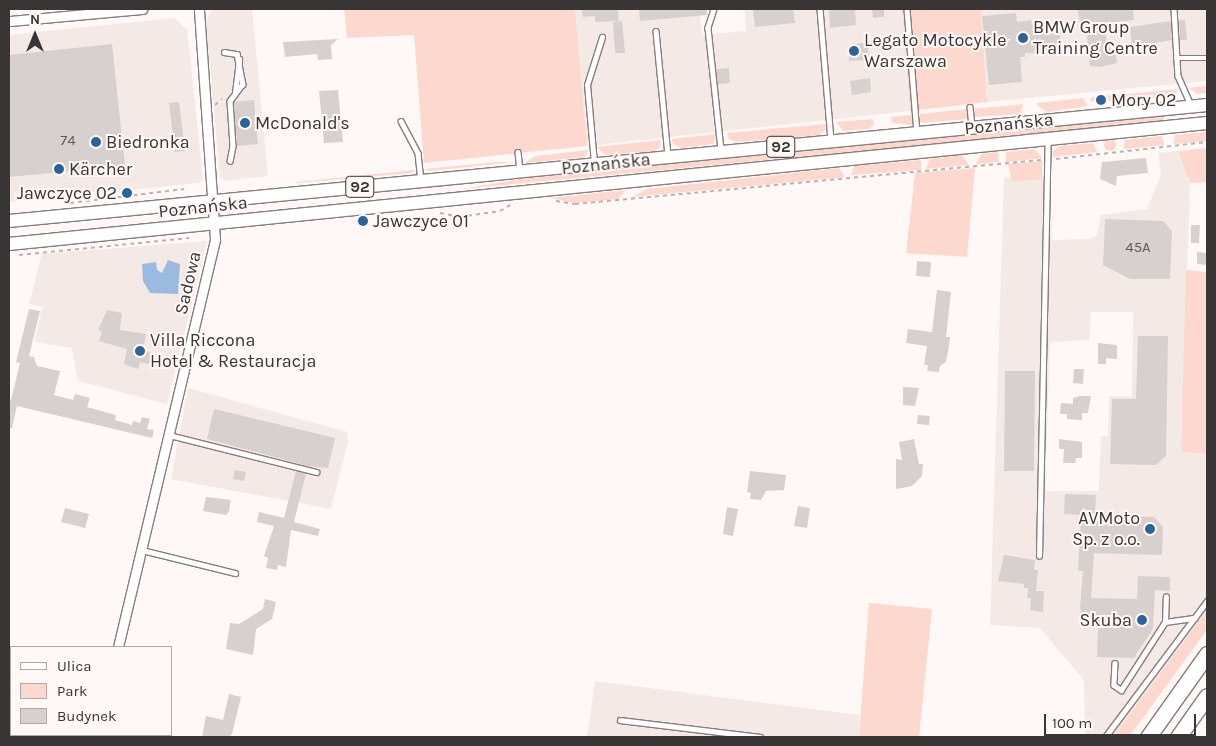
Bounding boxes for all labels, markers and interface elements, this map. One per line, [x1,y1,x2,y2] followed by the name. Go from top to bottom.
[10,10,60,60] north arrow
[30,11,40,28] text: N
[1033,17,1158,59] place label: BMW Group Training Centre
[864,30,1006,72] place label: Legato Motocykle Warszawa
[1017,32,1029,44] marker: BMW Group Training Centre
[848,45,860,57] marker: Legato Motocykle Warszawa
[1111,89,1176,111] place label: Mory 02
[1095,94,1107,106] marker: Mory 02
[963,109,1055,139] street label: Poznańska
[255,112,350,134] place label: McDonald's
[239,117,251,129] marker: McDonald's
[106,131,190,153] place label: Biedronka
[60,132,76,150] house number: 74
[766,134,796,160] road number: 92
[90,136,102,148] marker: Biedronka
[560,149,652,179] street label: Poznańska
[69,158,132,180] place label: Kärcher
[53,163,65,175] marker: Kärcher
[345,173,375,200] road number: 92
[17,182,117,204] place label: Jawczyce 02
[121,187,133,199] marker: Jawczyce 02
[157,192,249,222] street label: Poznańska
[373,210,469,232] place label: Jawczyce 01
[357,215,369,227] marker: Jawczyce 01
[1125,239,1151,257] house number: 45A
[170,249,206,317] street label: Sadowa
[150,330,316,372] place label: Villa Riccona Hotel & Restauracja
[134,345,146,357] marker: Villa Riccona Hotel & Restauracja
[1072,508,1140,550] place label: AVMoto Sp. z o.o.
[1144,523,1156,535] marker: AVMoto Sp. z o.o.
[1080,609,1132,631] place label: Skuba
[1136,614,1148,626] marker: Skuba
[10,646,172,736] legend
[57,657,91,675] text: Ulica
[57,682,87,700] text: Park
[1046,704,1198,736] scale bar
[57,707,116,725] text: Budynek
[1052,714,1092,732] text: 100 m

